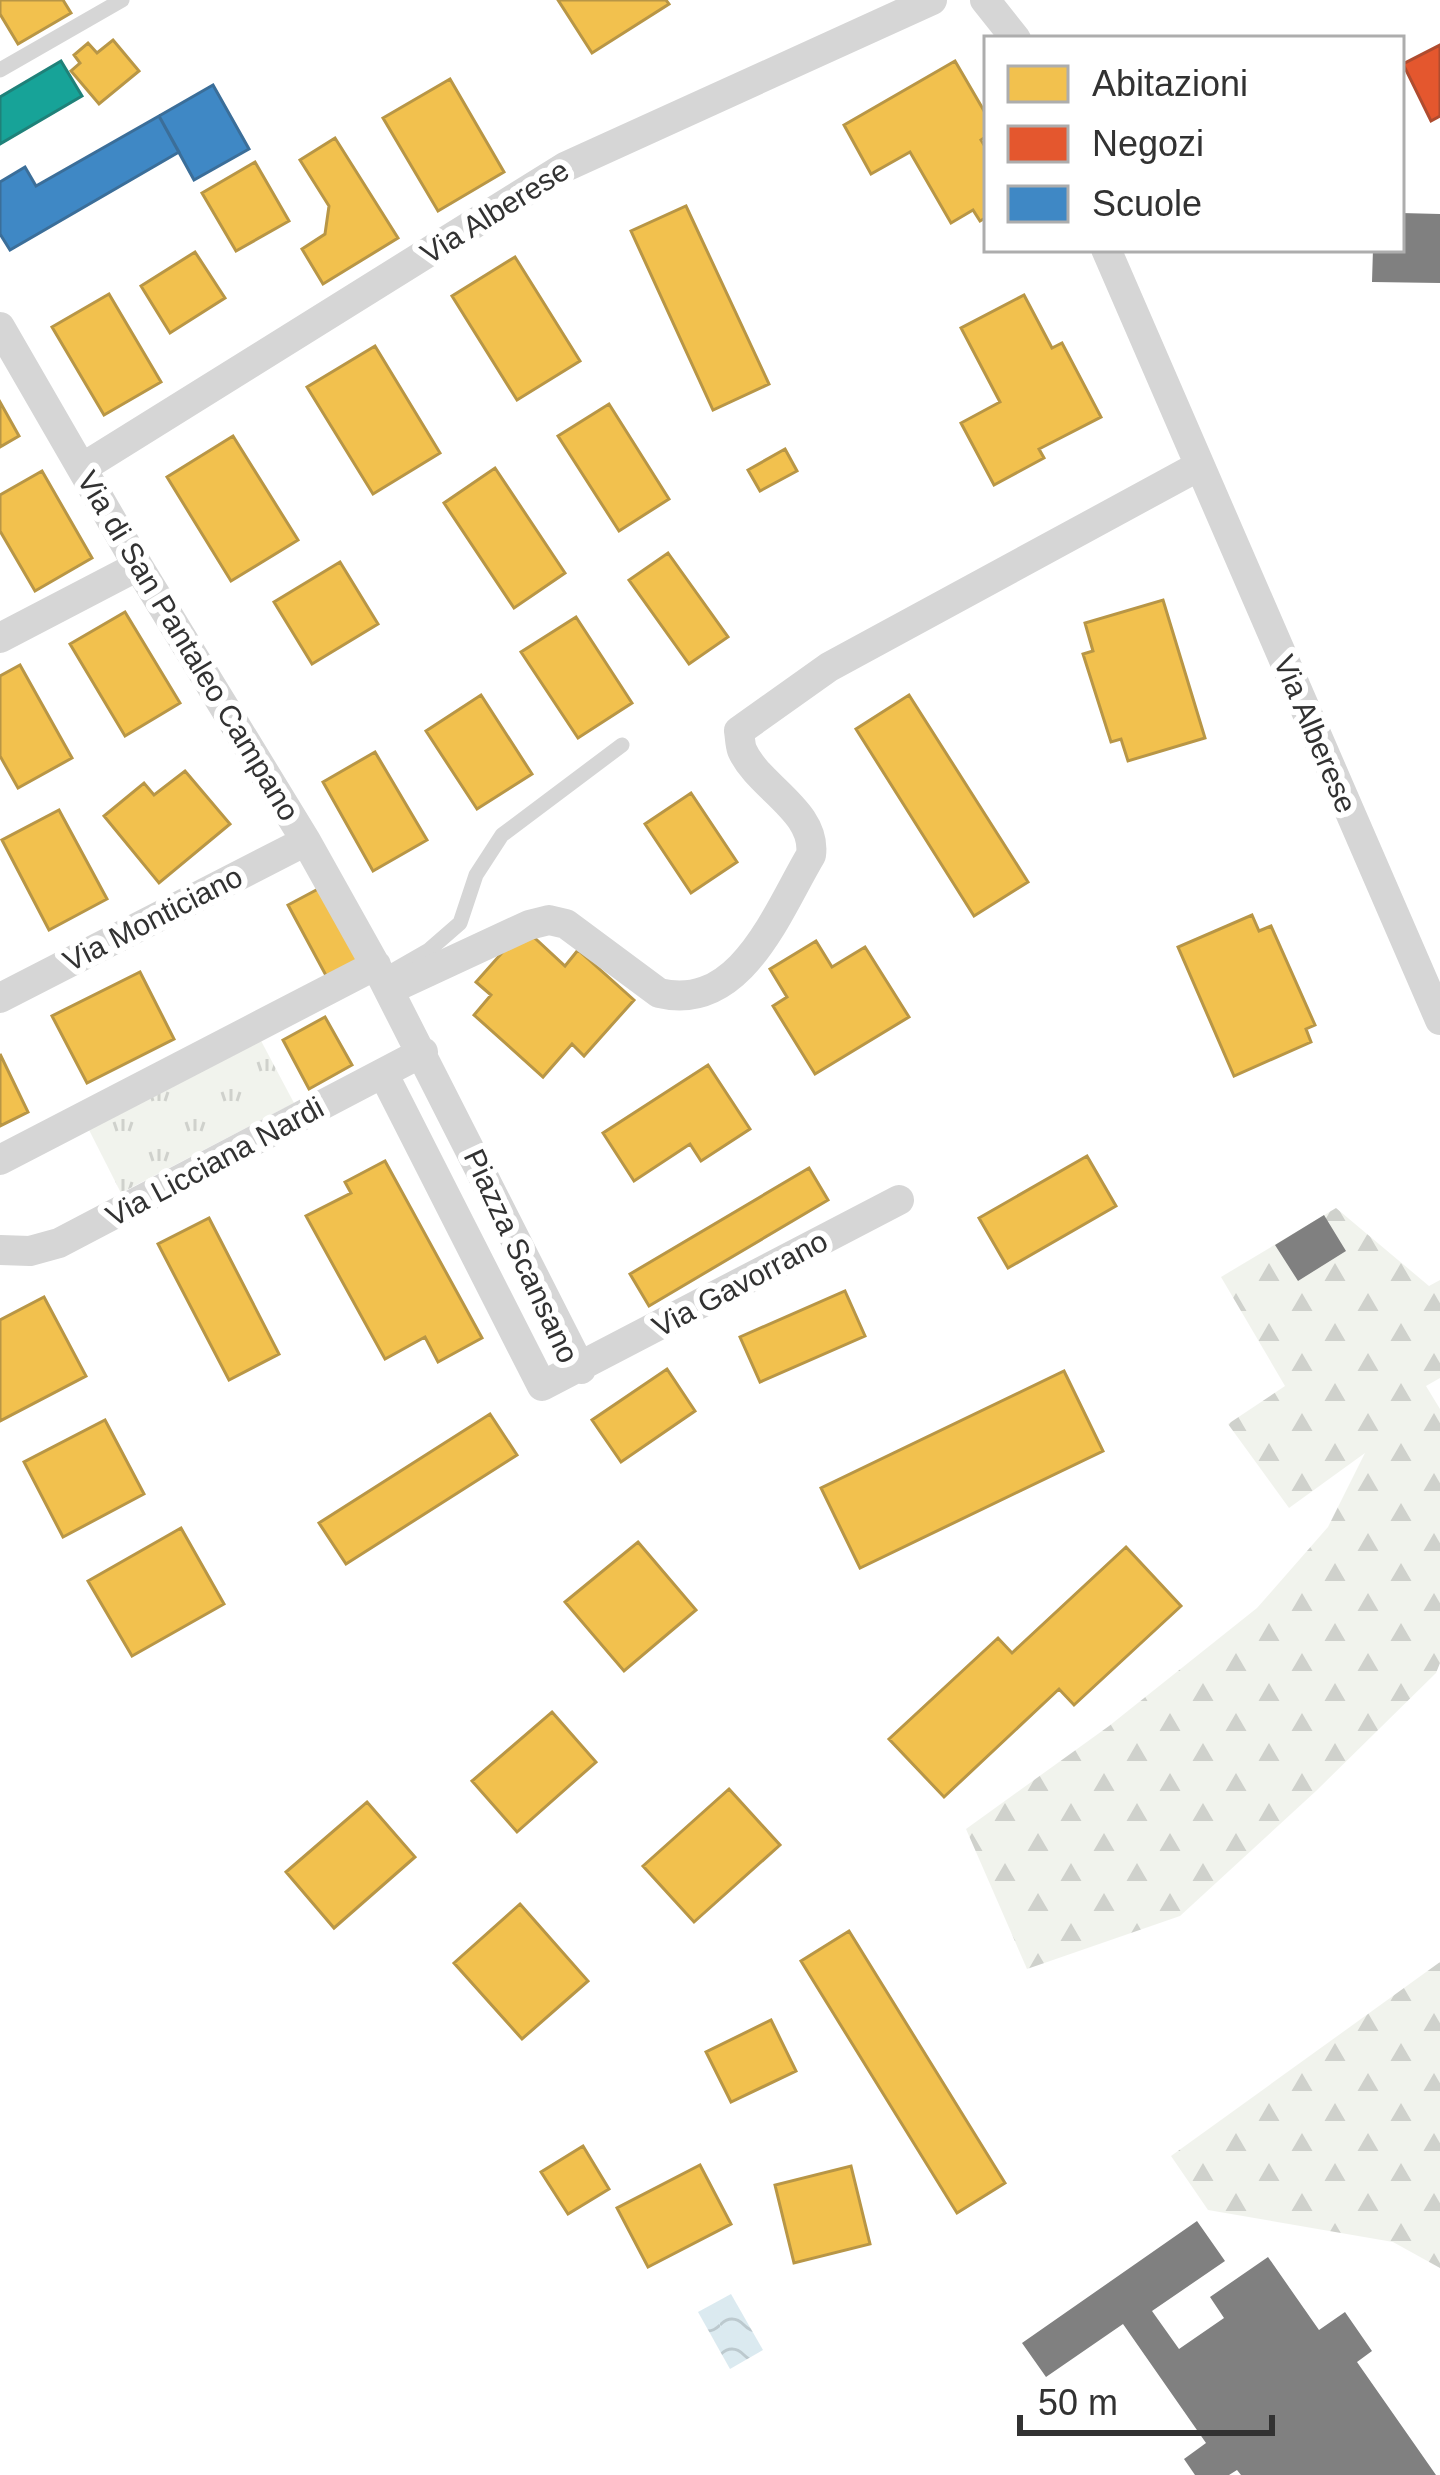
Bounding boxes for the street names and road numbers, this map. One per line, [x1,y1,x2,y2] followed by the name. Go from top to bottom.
[415,153,575,270] street label: Via Alberese
[71,465,306,826] street label: Via di San Pantaleo Campano
[1267,650,1363,818] street label: Via Alberese
[58,859,248,978] street label: Via Monticiano
[101,1090,329,1233] street label: Via Licciana Nardi
[458,1144,585,1368] street label: Piazza Scansano
[647,1224,833,1343] street label: Via Gavorrano

